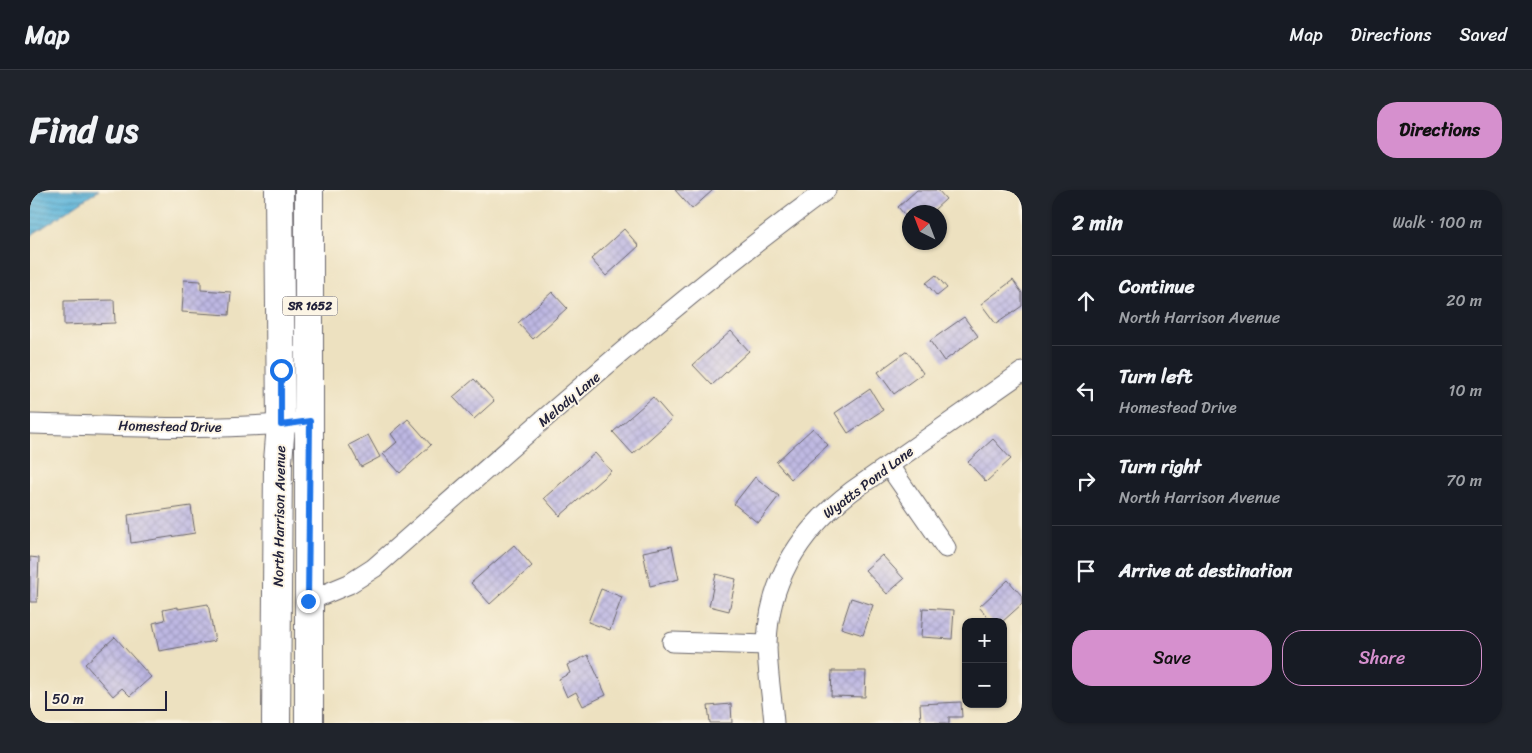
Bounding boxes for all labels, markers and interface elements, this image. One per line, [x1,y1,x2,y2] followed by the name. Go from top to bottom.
[25,14,69,56] text: Map
[1290,19,1323,51] text: Map
[1351,19,1432,51] text: Directions
[1460,19,1507,51] text: Saved
[30,99,138,161] text: Find us
[1377,102,1502,158] button: Directions
[1072,204,1123,242] text: 2 min
[902,205,947,250] north arrow
[1392,208,1482,237] text: Walk · 100 m
[1119,270,1195,303] text: Continue
[1446,286,1482,315] text: 20 m
[1072,287,1100,315] icon: ahead
[282,296,338,315] road number: SR 1652
[1119,303,1280,332] text: North Harrison Avenue
[270,359,293,382] route start
[1119,360,1192,393] text: Turn left
[532,365,607,433] street label: Melody Lane
[1449,376,1482,405] text: 10 m
[1072,377,1100,405] icon: left
[1119,393,1237,422] text: Homestead Drive
[118,413,222,440] street label: Homestead Drive
[817,440,919,525] street label: Wyatts Pond Lane
[266,445,293,587] street label: North Harrison Avenue
[1119,450,1201,483] text: Turn right
[1446,466,1482,495] text: 70 m
[1072,467,1100,495] icon: right
[1119,483,1280,512] text: North Harrison Avenue
[1119,554,1292,587] text: Arrive at destination
[1072,557,1100,585] icon: arrive
[297,590,320,613] route end
[962,618,1007,708] map controls
[962,618,1007,663] button: +
[1072,630,1272,686] button: Save
[1282,630,1482,686] button: Share
[962,663,1007,708] button: −
[52,687,84,712] text: 50 m
[45,688,168,711] scale bar

